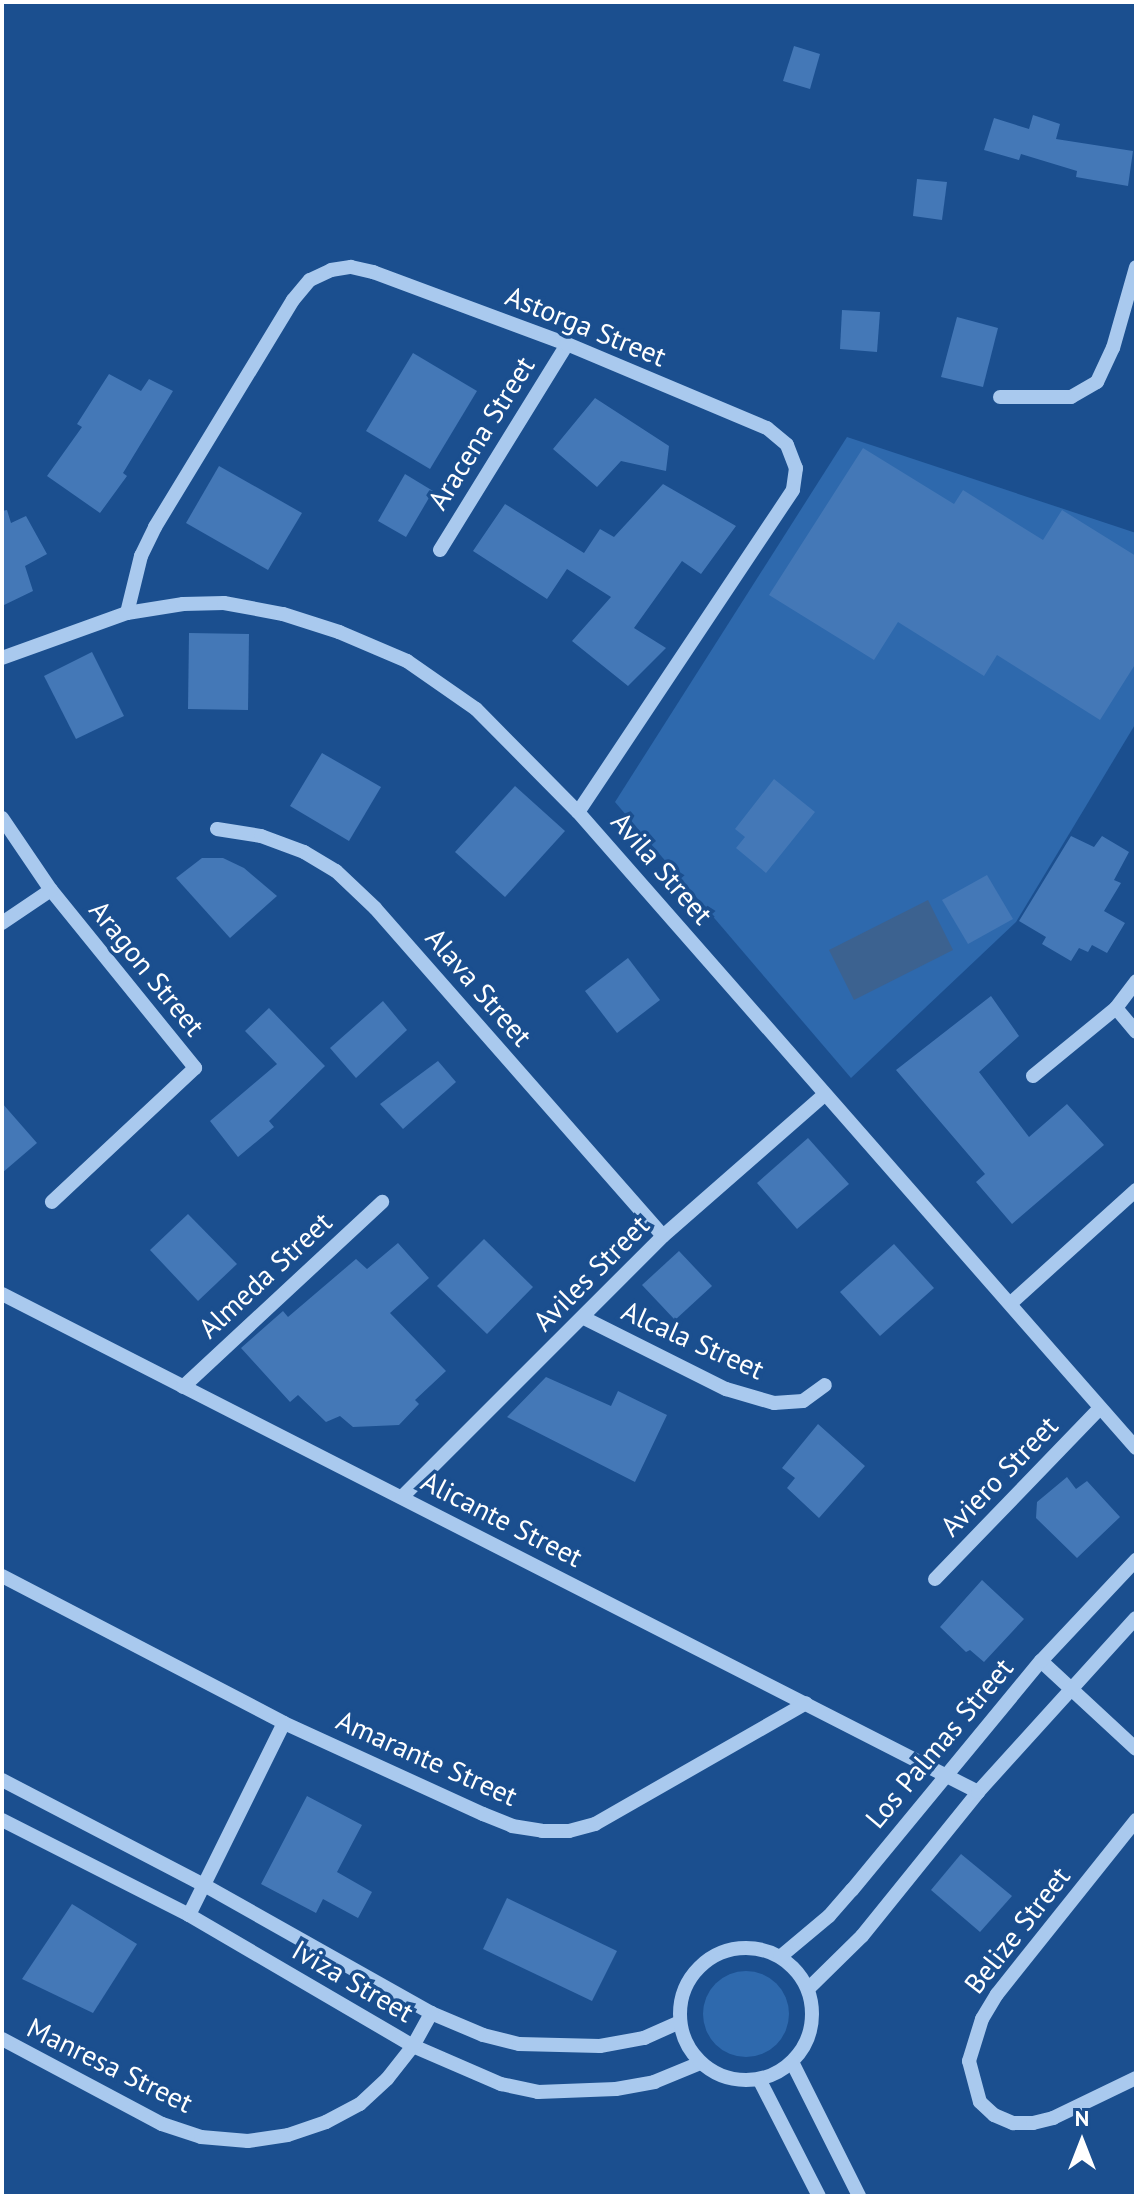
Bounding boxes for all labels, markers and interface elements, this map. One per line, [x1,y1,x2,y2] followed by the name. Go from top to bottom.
[501,279,671,373] street label: Astorga Street
[421,350,541,516] street label: Aracena Street
[604,805,720,931] street label: Avila Street
[82,894,212,1042] street label: Aragon Street
[419,921,539,1053] street label: Alava Street
[192,1205,338,1345] street label: Almeda Street
[526,1208,656,1338] street label: Aviles Street
[617,1294,769,1386] street label: Alcala Street
[933,1409,1065,1543] street label: Aviero Street
[416,1464,588,1574] street label: Alicante Street
[858,1651,1020,1835] street label: Los Palmas Street
[331,1703,523,1813] street label: Amarante Street
[957,1860,1077,2000] street label: Belize Street
[286,1933,420,2029] street label: Iviza Street
[22,2010,198,2120] street label: Manresa Street
[1042,2102,1122,2182] north arrow
[1075,2104,1089,2132] text: N

